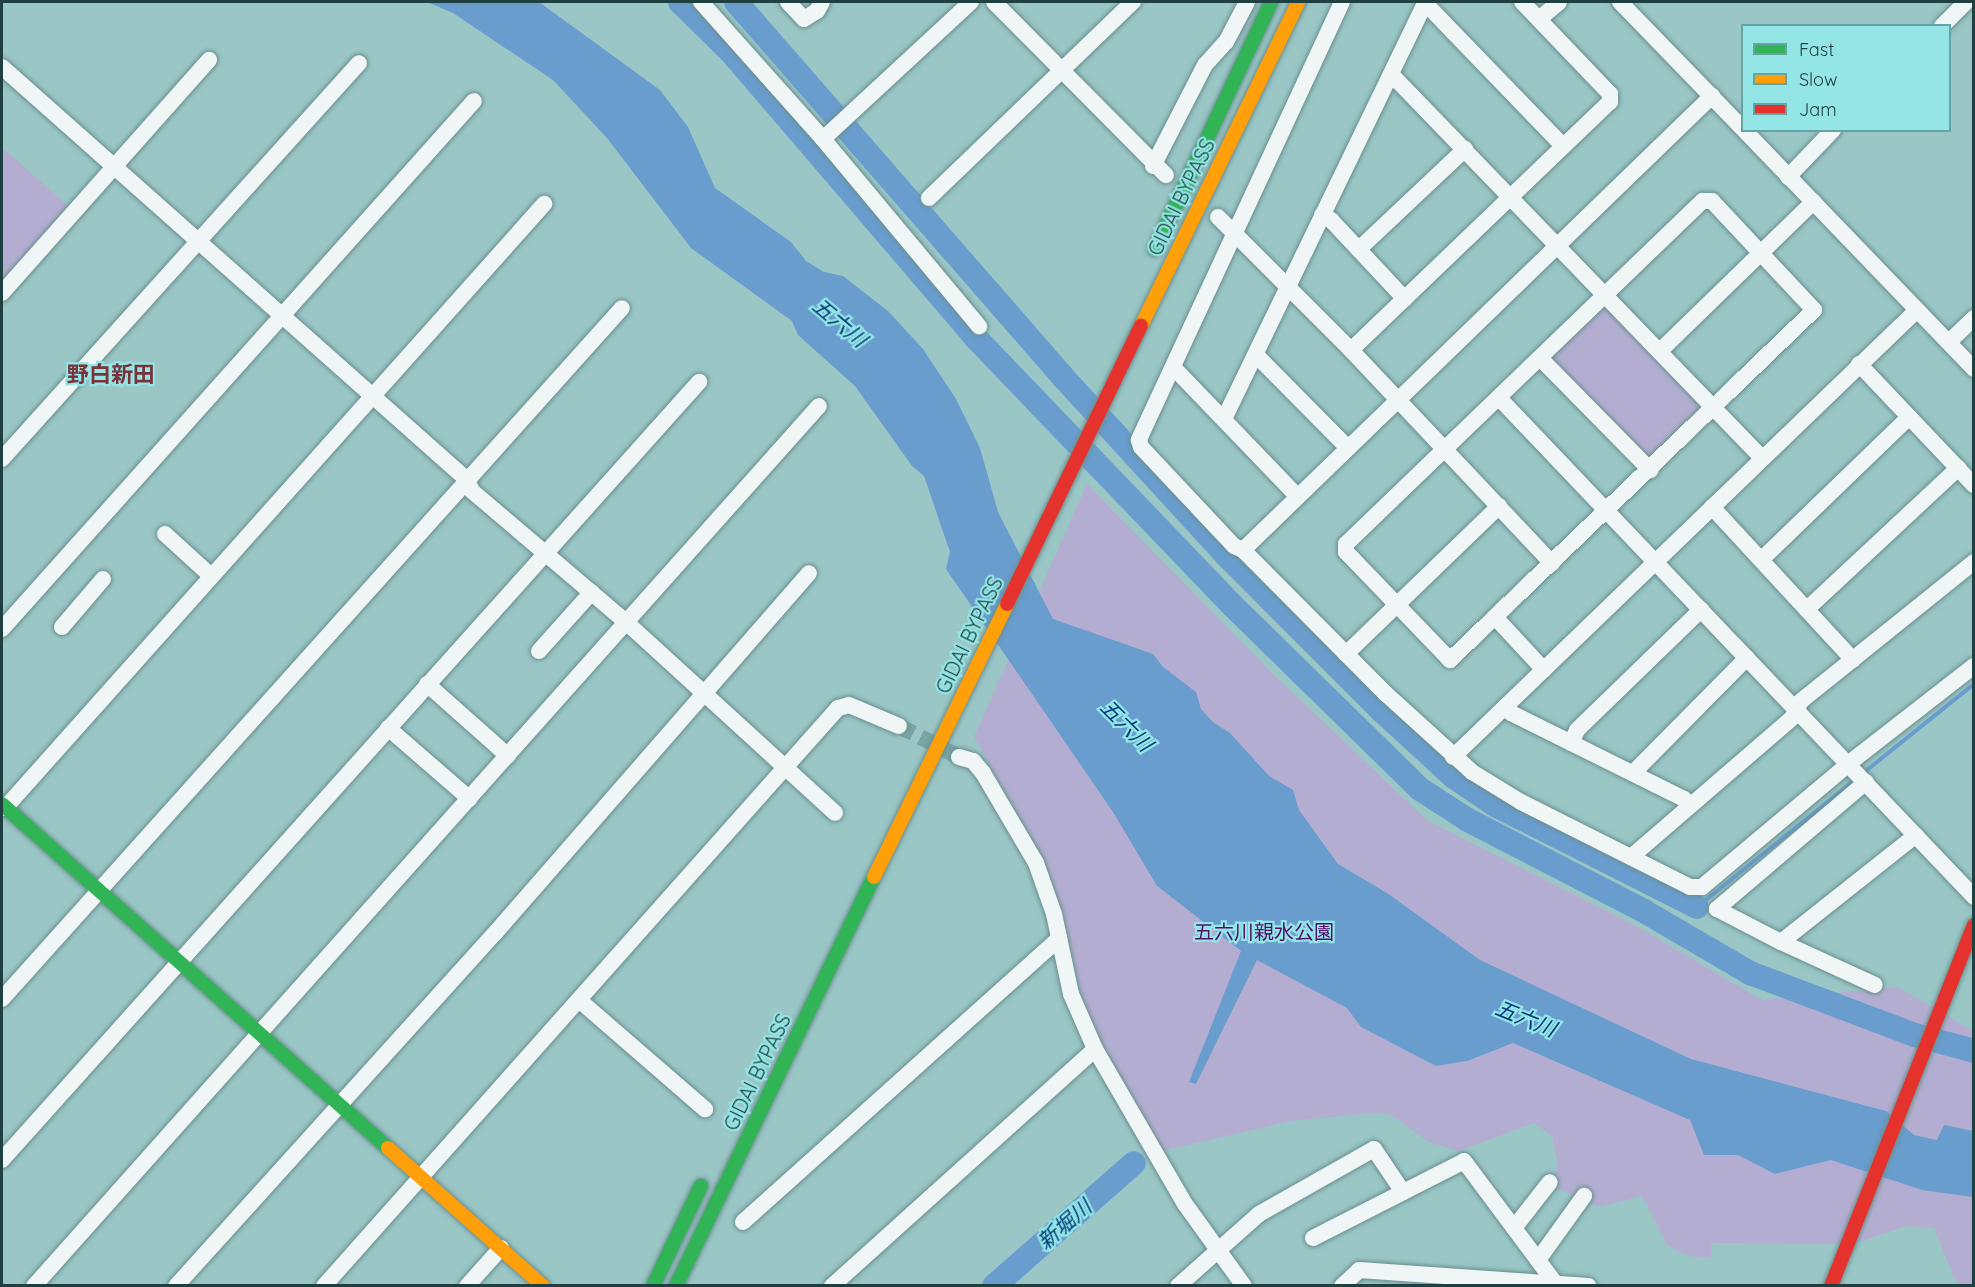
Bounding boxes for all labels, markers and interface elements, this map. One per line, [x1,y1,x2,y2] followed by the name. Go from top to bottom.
[1741,24,1951,132] legend
[1799,38,1834,61] text: Fast
[1799,68,1837,91] text: Slow
[1799,98,1837,121] text: Jam
[1142,135,1220,259] street label: GIDAI BYPASS
[808,292,872,352] water label: 五六川
[67,362,155,388] district label: 野白新田
[930,573,1008,697] street label: GIDAI BYPASS
[1096,694,1158,756] water label: 五六川
[1194,919,1334,943] park label: 五六川親水公園
[1492,995,1560,1041] water label: 五六川
[718,1010,796,1134] street label: GIDAI BYPASS
[1032,1194,1096,1254] water label: 新堀川

